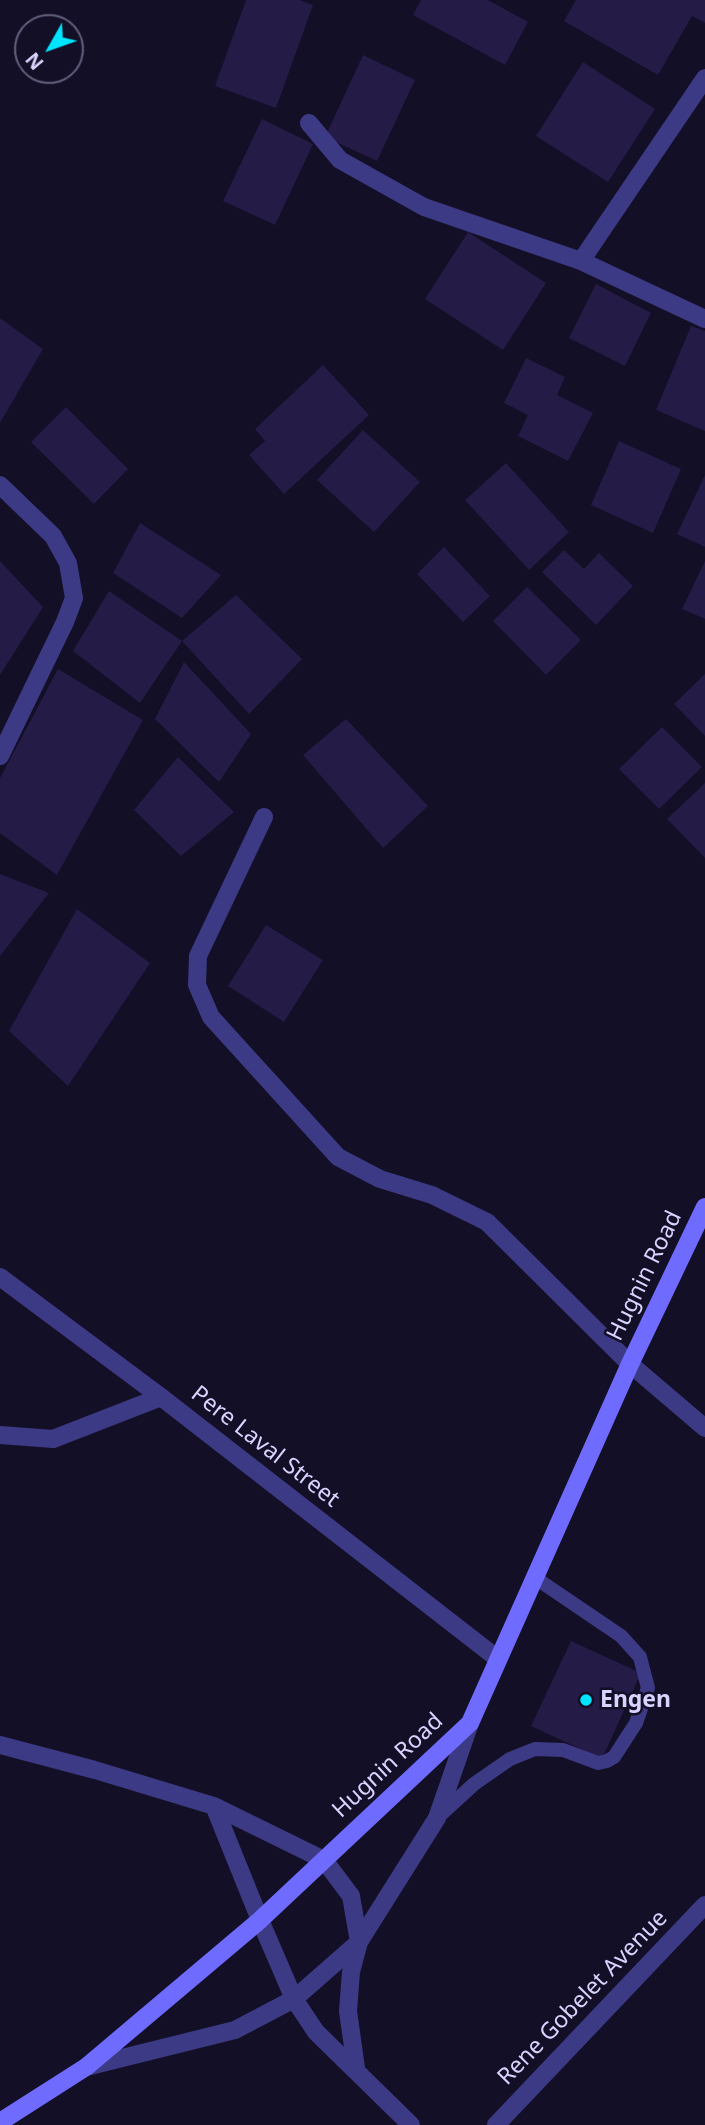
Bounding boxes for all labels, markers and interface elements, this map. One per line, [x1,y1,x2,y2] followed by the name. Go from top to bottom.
[14,14,84,84] north arrow
[20,47,49,75] text: N
[602,1207,688,1345] street label: Hugnin Road
[185,1381,345,1513] street label: Pere Laval Street
[600,1686,671,1714] place label: Engen
[578,1692,594,1708] marker: Engen
[327,1708,449,1824] street label: Hugnin Road
[492,1905,674,2091] street label: Rene Gobelet Avenue

